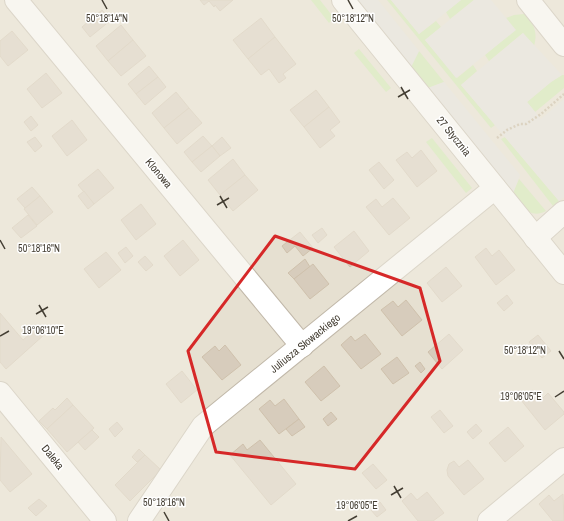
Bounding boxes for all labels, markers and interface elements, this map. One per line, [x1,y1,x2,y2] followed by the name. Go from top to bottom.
[86,12,128,25] text: 50°18'14"N
[332,12,374,25] text: 50°18'12"N
[434,113,474,159] street label: 27 Stycznia
[143,155,175,191] street label: Klonowa
[18,242,60,255] text: 50°18'16"N
[267,310,343,376] street label: Juliusza Słowackiego
[22,324,64,337] text: 19°06'10"E
[504,344,546,357] text: 50°18'12"N
[500,390,542,403] text: 19°06'05"E
[39,442,67,472] street label: Daleka
[143,496,185,509] text: 50°18'16"N
[336,499,378,512] text: 19°06'05"E

